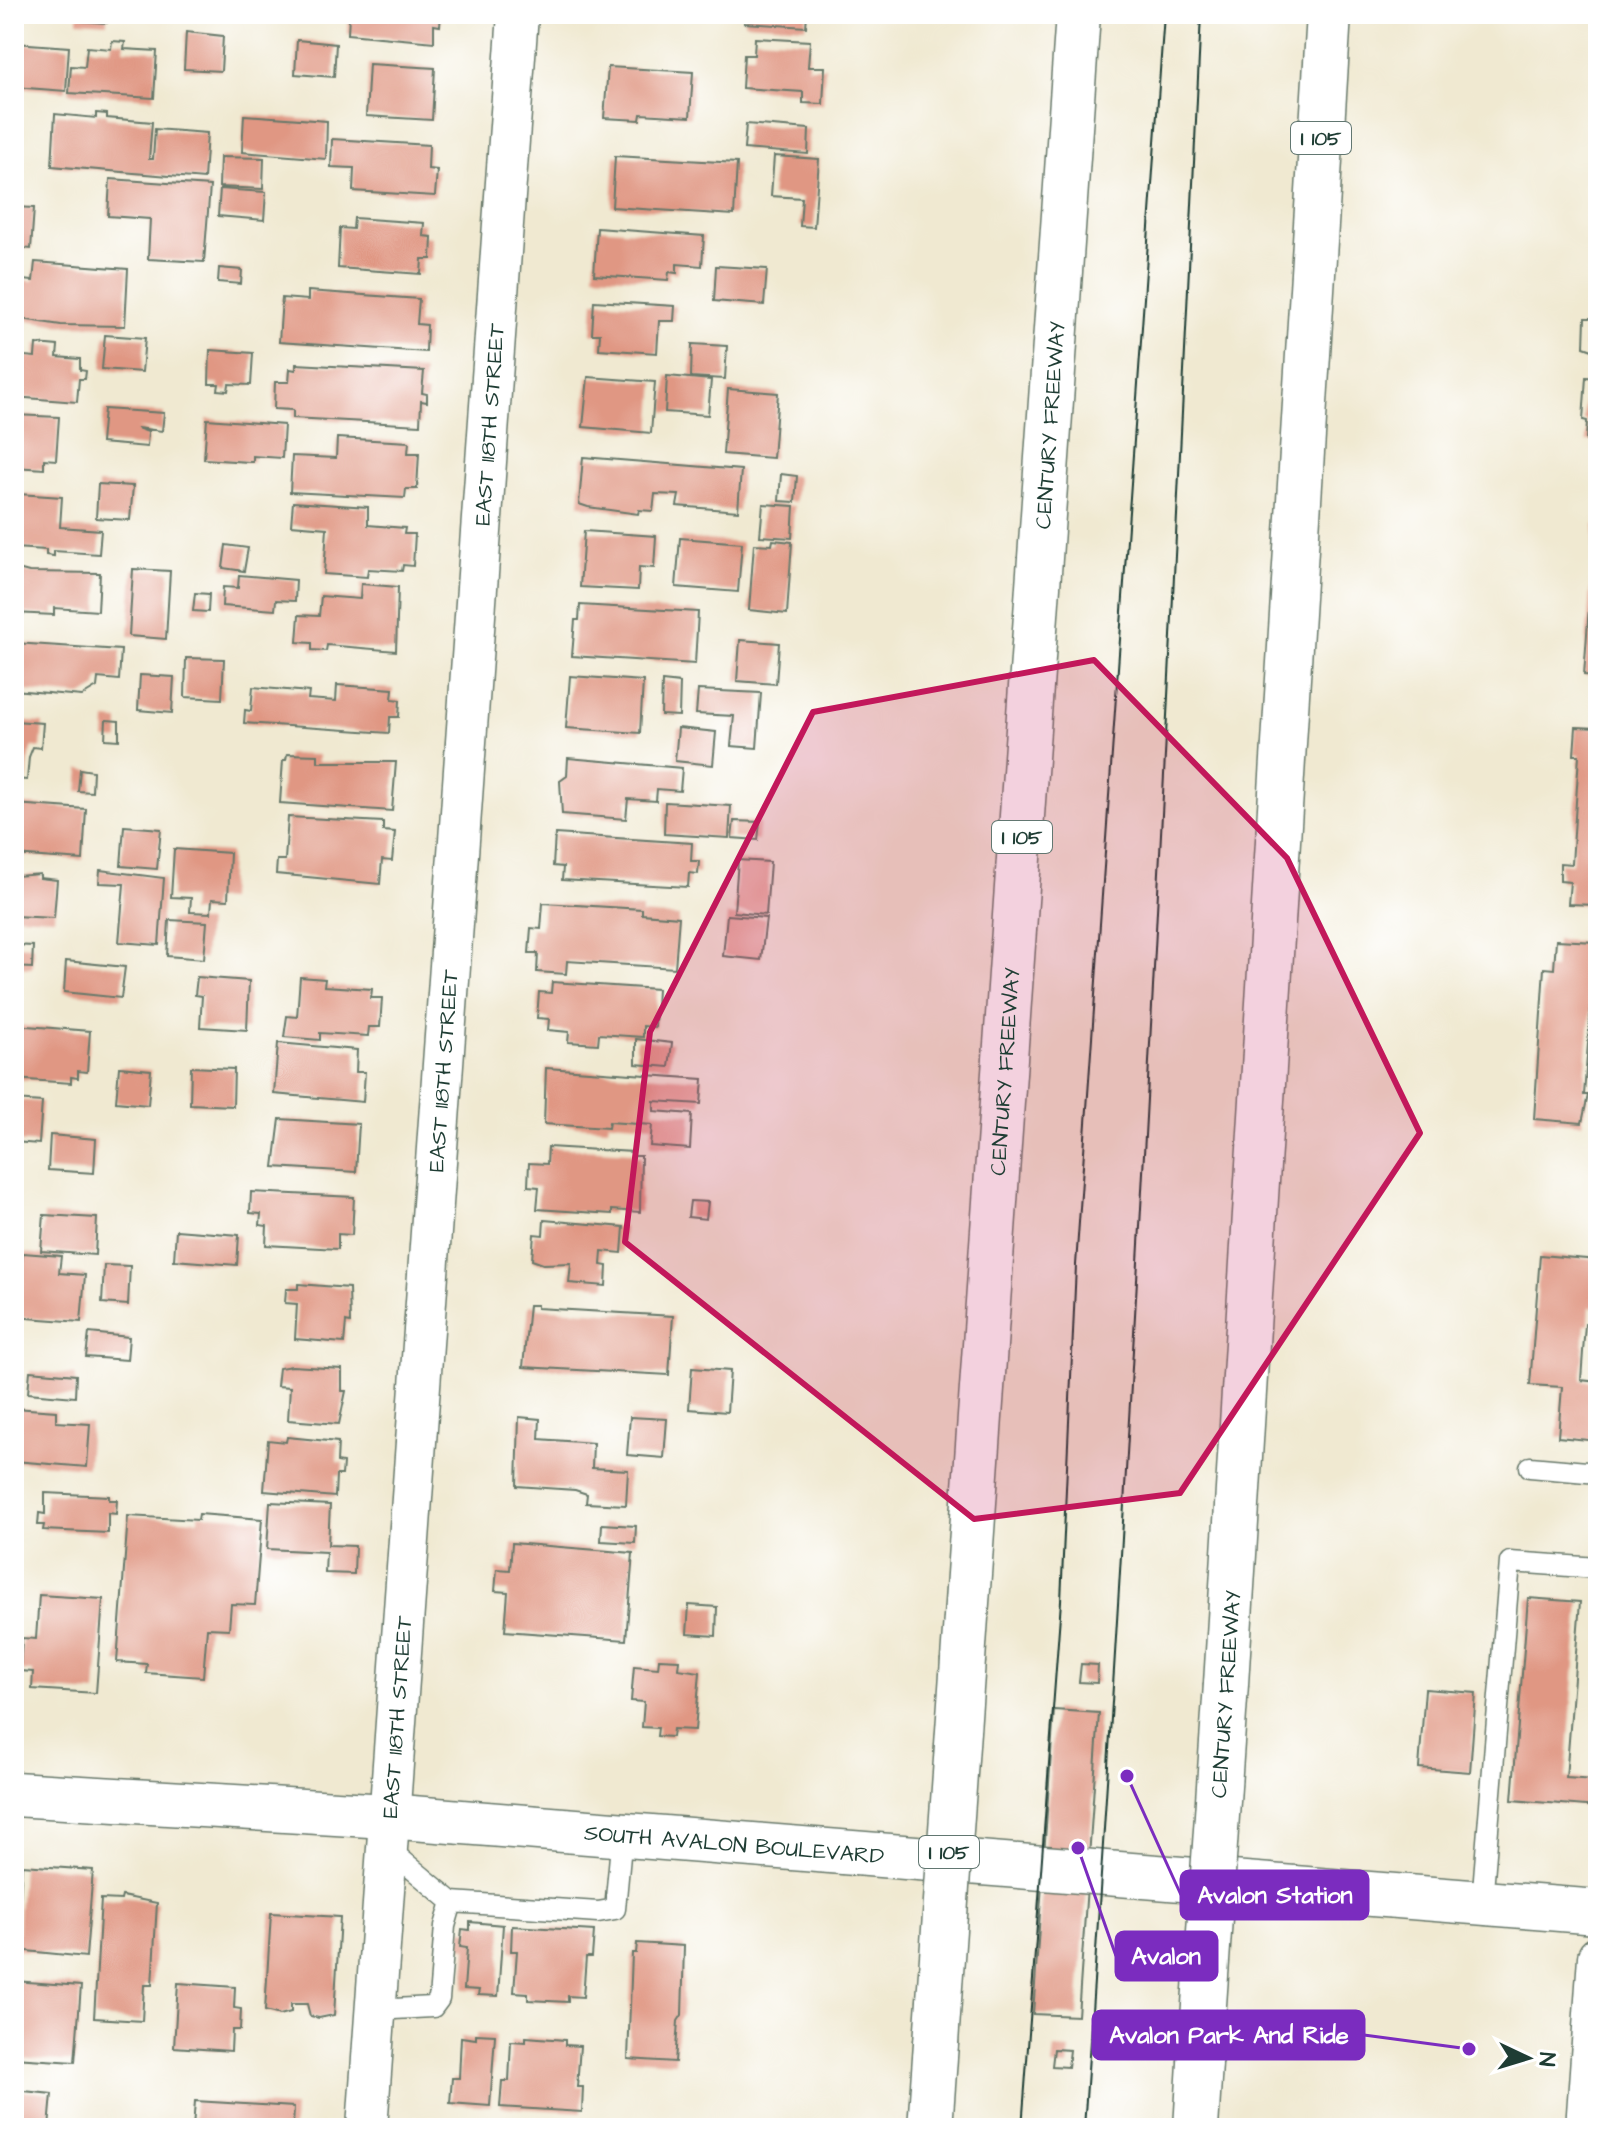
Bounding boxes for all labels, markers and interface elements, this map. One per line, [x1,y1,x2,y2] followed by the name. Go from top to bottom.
[1291,122,1351,154] road number: I 105
[1028,320,1074,530] street label: CENTURY FREEWAY
[467,322,513,527] street label: EAST 118TH STREET
[992,821,1052,853] road number: I 105
[983,966,1028,1177] street label: CENTURY FREEWAY
[421,968,467,1173] street label: EAST 118TH STREET
[1204,1589,1249,1799] street label: CENTURY FREEWAY
[375,1615,421,1819] street label: EAST 118TH STREET
[583,1818,885,1872] street label: SOUTH AVALON BOULEVARD
[919,1836,979,1868] road number: I 105
[1181,1871,1368,1919] callout: Avalon Station
[1197,1879,1353,1913] text: Avalon Station
[1116,1932,1217,1980] callout: Avalon
[1131,1940,1201,1974] text: Avalon
[1093,2011,1364,2059] callout: Avalon Park And Ride
[1488,2018,1568,2098] north arrow
[1109,2019,1349,2053] text: Avalon Park And Ride
[1530,2051,1562,2067] text: N

